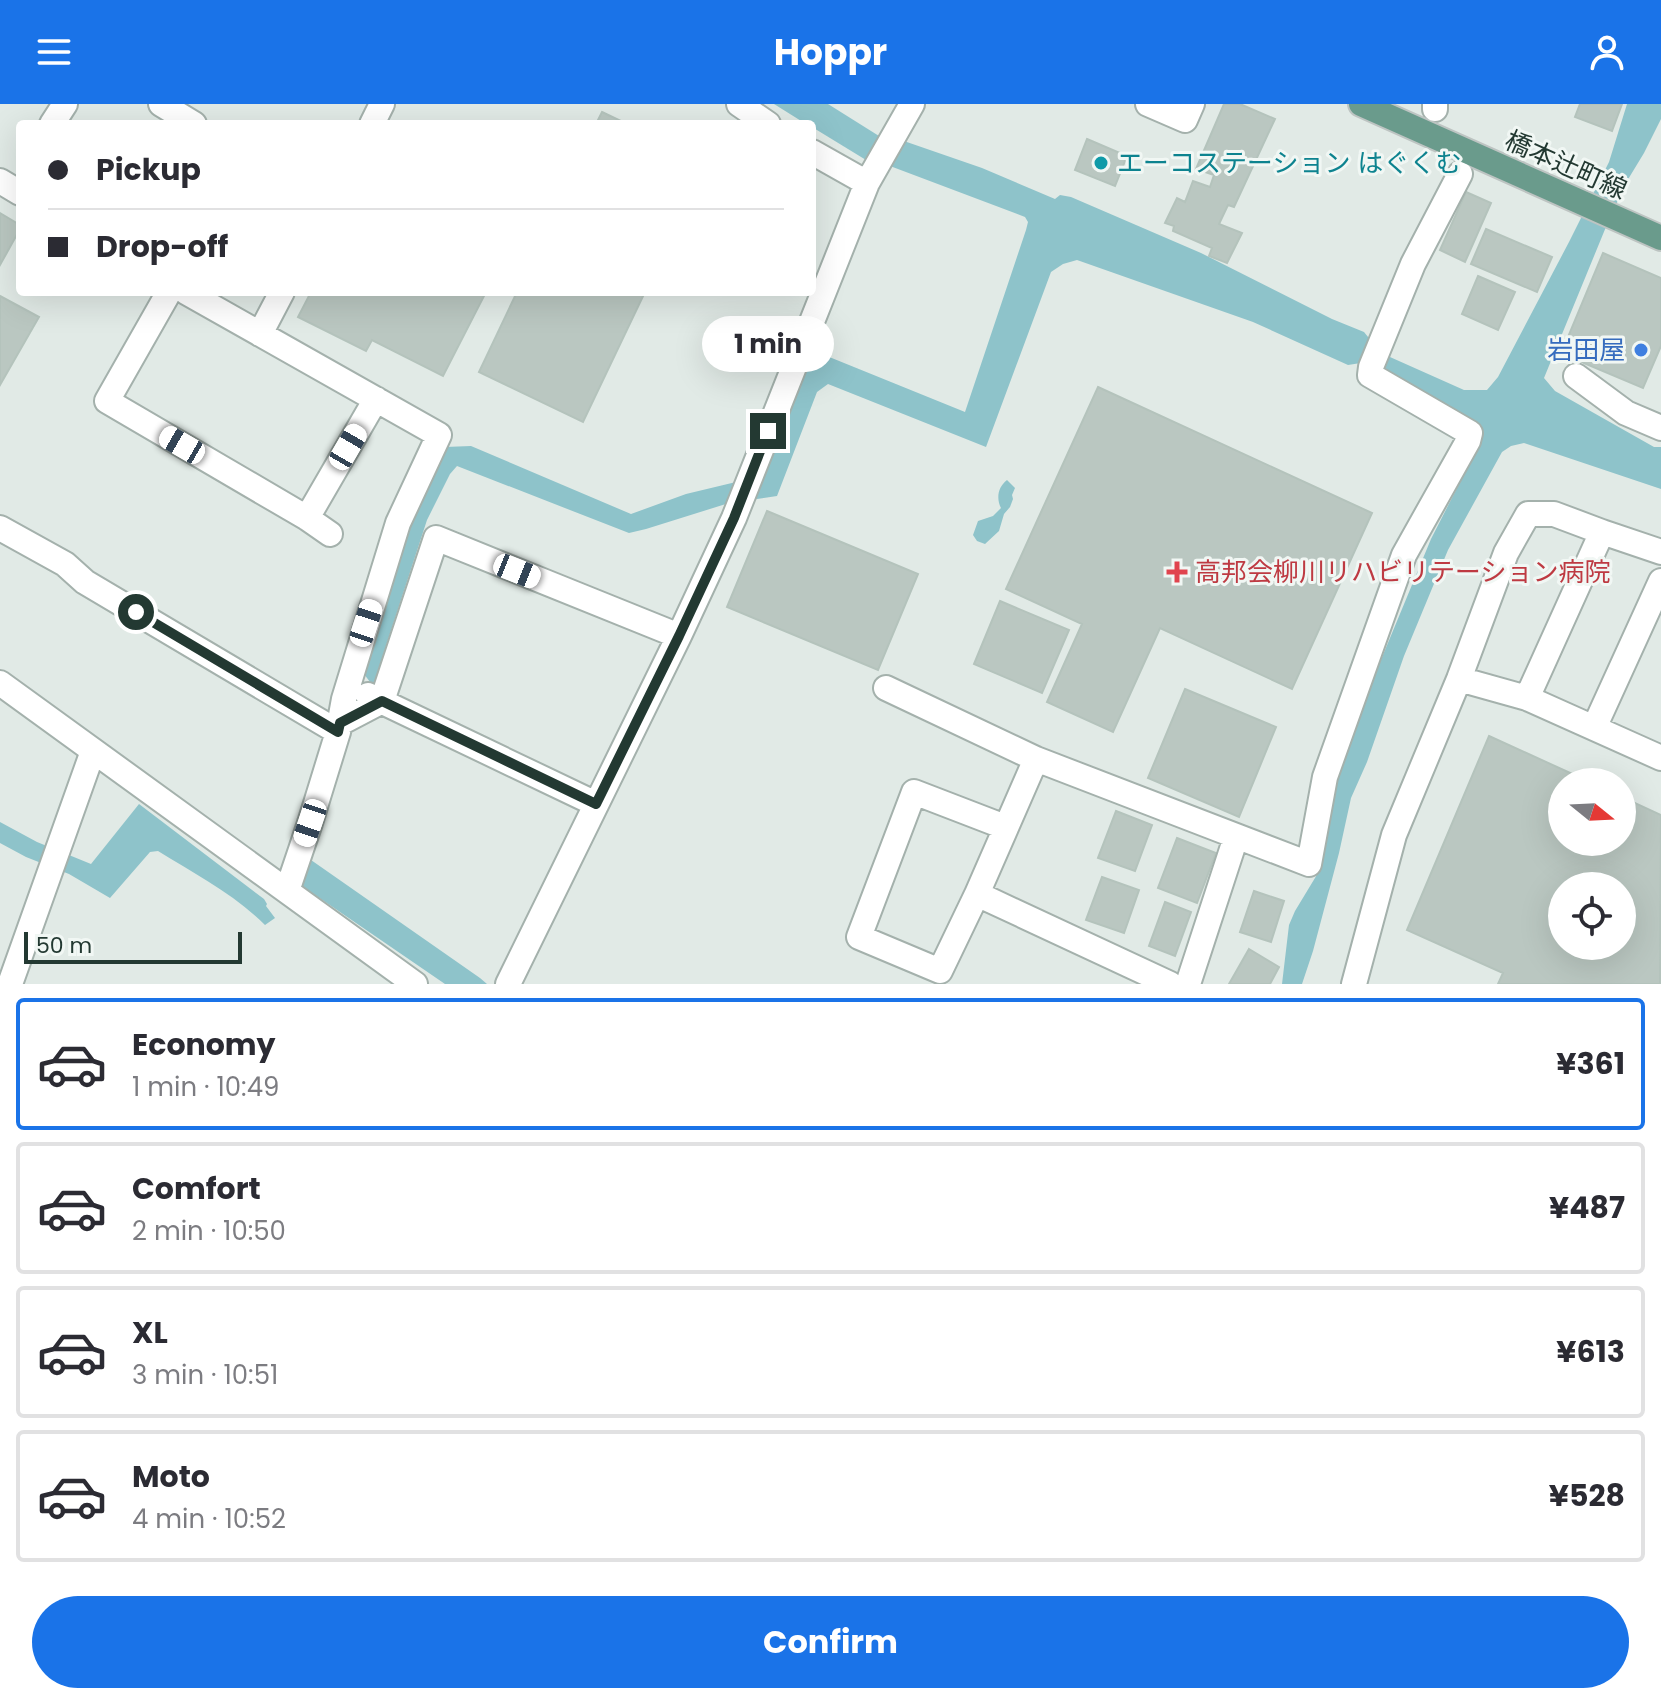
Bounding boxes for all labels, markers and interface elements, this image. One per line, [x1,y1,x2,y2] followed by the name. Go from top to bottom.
[774,27,887,78] text: Hoppr
[32,30,76,74] icon: menu
[1585,30,1629,74] icon: person
[1499,122,1633,208] street label: 橋本辻町線
[1117,145,1461,181] place label: エーコステーション はぐくむ
[96,148,201,191] text: Pickup
[1092,154,1110,172] marker: エーコステーション はぐくむ
[96,225,228,268] text: Drop-off
[702,315,834,371] callout: 1 min
[734,326,802,362] text: 1 min
[1547,332,1625,368] place label: 岩田屋
[1632,341,1650,359] marker: 岩田屋
[750,413,786,449] route end
[326,420,370,474] car
[155,423,209,467] car
[490,551,544,591] car
[1195,554,1610,590] place label: 高邦会柳川リハビリテーション病院
[1166,561,1188,583] marker: 高邦会柳川リハビリテーション病院
[118,594,154,630] route start
[347,596,385,650] car
[1548,768,1636,856] north arrow
[1548,768,1636,960] map controls
[291,796,329,850] car
[1548,872,1636,960] button: locate
[24,928,242,964] scale bar
[36,930,92,961] text: 50 m
[132,1023,276,1066] text: Economy
[36,1028,108,1100] icon: car
[1556,1042,1625,1085] text: ¥361
[132,1069,279,1105] text: 1 min · 10:49
[132,1167,261,1210] text: Comfort
[36,1172,108,1244] icon: car
[1549,1186,1625,1229] text: ¥487
[132,1213,286,1249] text: 2 min · 10:50
[132,1311,168,1354] text: XL
[36,1316,108,1388] icon: car
[1556,1330,1625,1373] text: ¥613
[132,1357,278,1393] text: 3 min · 10:51
[132,1455,210,1498] text: Moto
[36,1460,108,1532] icon: car
[1549,1474,1625,1517] text: ¥528
[132,1501,286,1537] text: 4 min · 10:52
[32,1596,1629,1688] button: Confirm

